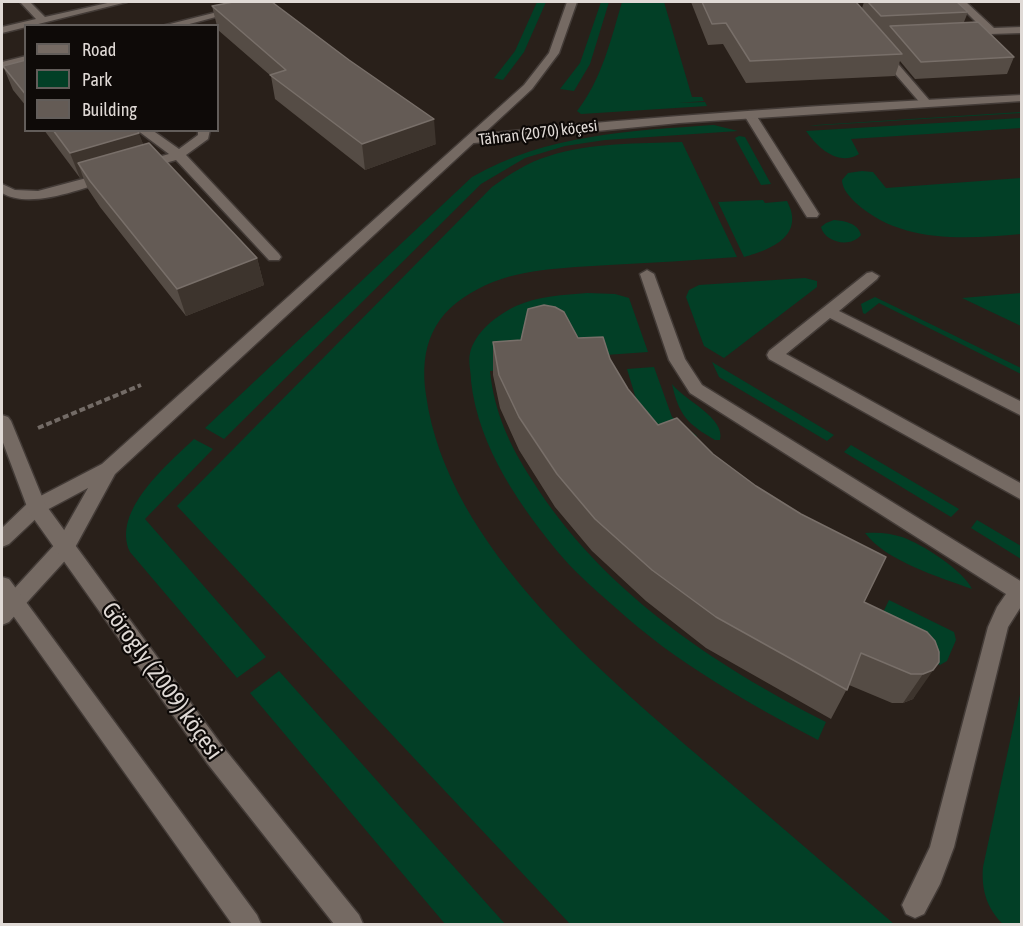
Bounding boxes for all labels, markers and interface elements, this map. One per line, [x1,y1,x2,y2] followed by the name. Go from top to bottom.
[24,24,219,132] legend
[82,39,116,60] text: Road
[82,69,112,90] text: Park
[82,99,137,120] text: Building
[477,116,599,150] street label: Tähran (2070) köçesi
[95,597,229,765] street label: Görogly (2009) köçesi

